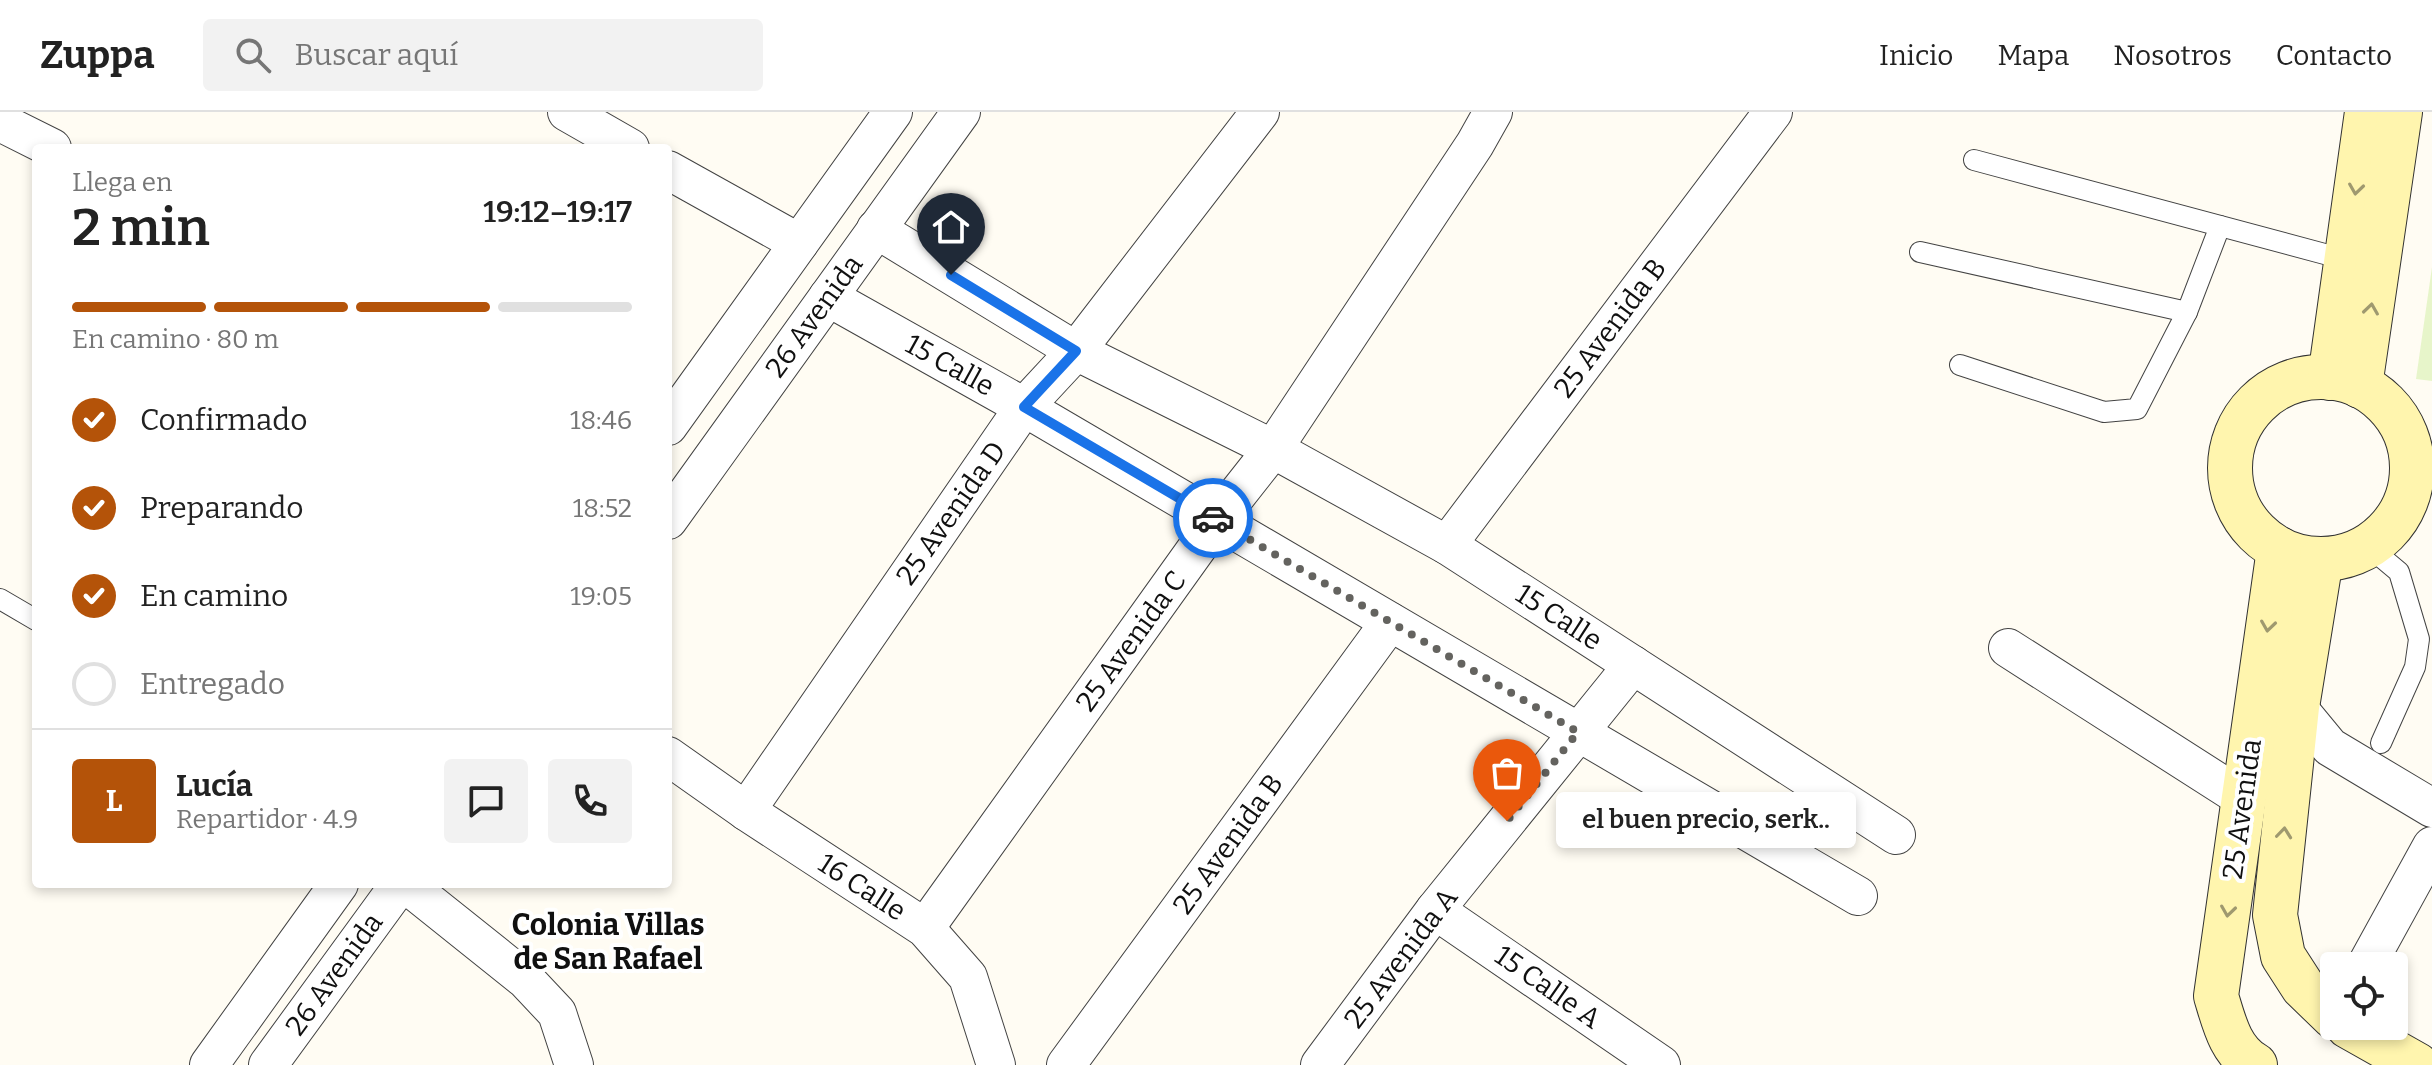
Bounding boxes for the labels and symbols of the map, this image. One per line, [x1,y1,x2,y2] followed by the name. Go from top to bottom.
[2348,182,2365,196] one-way arrow
[917,193,985,275] pin
[759,248,869,384] street label: 26 Avenida
[1547,252,1673,404] street label: 25 Avenida B
[2362,302,2379,316] one-way arrow
[900,327,1000,403] street label: 15 Calle
[890,435,1012,591] street label: 25 Avenida D
[1173,478,1253,558] courier
[1069,565,1193,717] street label: 25 Avenida C
[1510,577,1608,657] street label: 15 Calle
[2260,619,2277,633] one-way arrow
[2216,737,2268,881] street label: 25 Avenida
[1473,739,1541,821] pin
[1166,768,1290,920] street label: 25 Avenida B
[1555,793,1855,849] callout: el buen precio, serk..
[2275,826,2292,839] one-way arrow
[812,847,912,927] street label: 16 Calle
[1338,881,1464,1035] street label: 25 Avenida A
[2220,905,2237,918] one-way arrow
[279,906,389,1042] street label: 26 Avenida
[512,907,704,977] district label: Colonia Villas de San Rafael
[1489,939,1607,1035] street label: 15 Calle A

